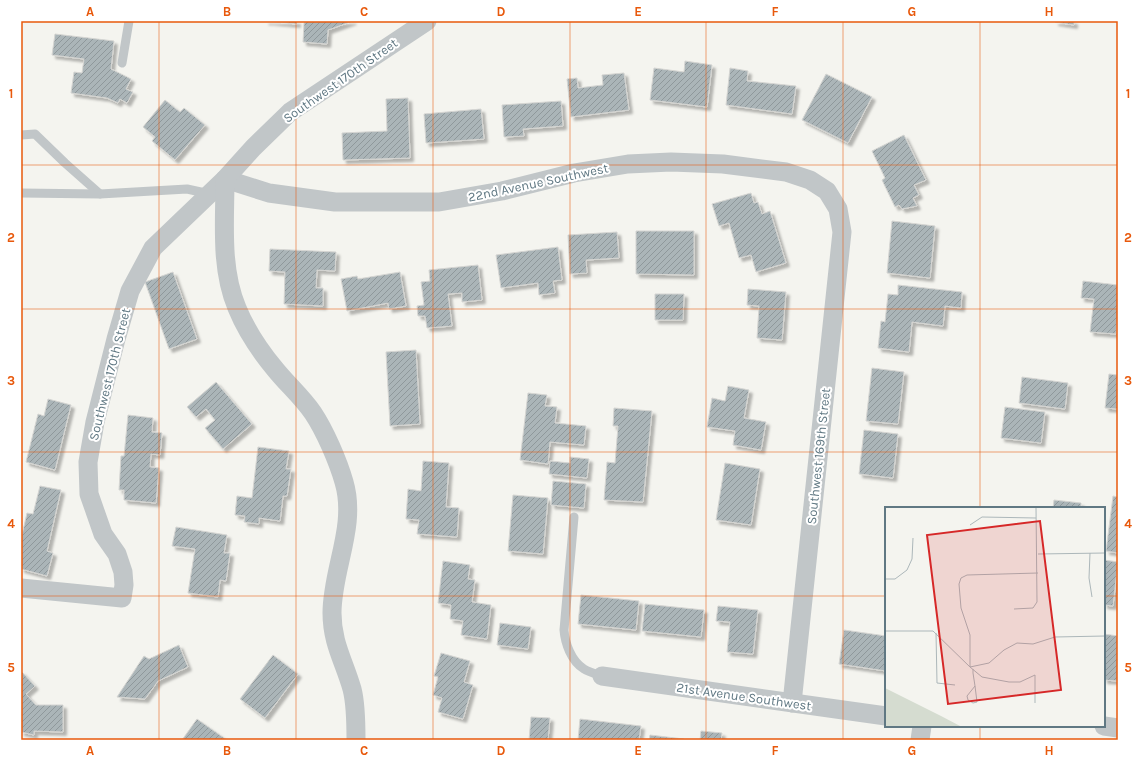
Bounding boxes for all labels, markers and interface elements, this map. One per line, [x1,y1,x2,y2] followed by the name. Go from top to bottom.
[86,4,94,19] text: A
[223,4,231,19] text: B
[360,4,368,19] text: C
[497,4,506,19] text: D
[634,4,642,19] text: E
[771,4,779,19] text: F
[908,4,916,19] text: G
[1044,4,1054,19] text: H
[280,35,400,126] street label: Southwest 170th Street
[9,86,13,101] text: 1
[1126,86,1130,101] text: 1
[467,160,610,205] street label: 22nd Avenue Southwest
[7,230,15,245] text: 2
[1124,230,1132,245] text: 2
[86,306,133,442] street label: Southwest 170th Street
[7,373,15,388] text: 3
[1124,373,1132,388] text: 3
[804,387,833,525] street label: Southwest 169th Street
[885,507,1105,727] inset map
[7,516,15,531] text: 4
[1124,516,1132,531] text: 4
[7,660,15,675] text: 5
[1124,660,1132,675] text: 5
[676,680,812,713] street label: 21st Avenue Southwest
[86,743,94,758] text: A
[223,743,231,758] text: B
[360,743,368,758] text: C
[497,743,506,758] text: D
[634,743,642,758] text: E
[771,743,779,758] text: F
[908,743,916,758] text: G
[1044,743,1054,758] text: H

